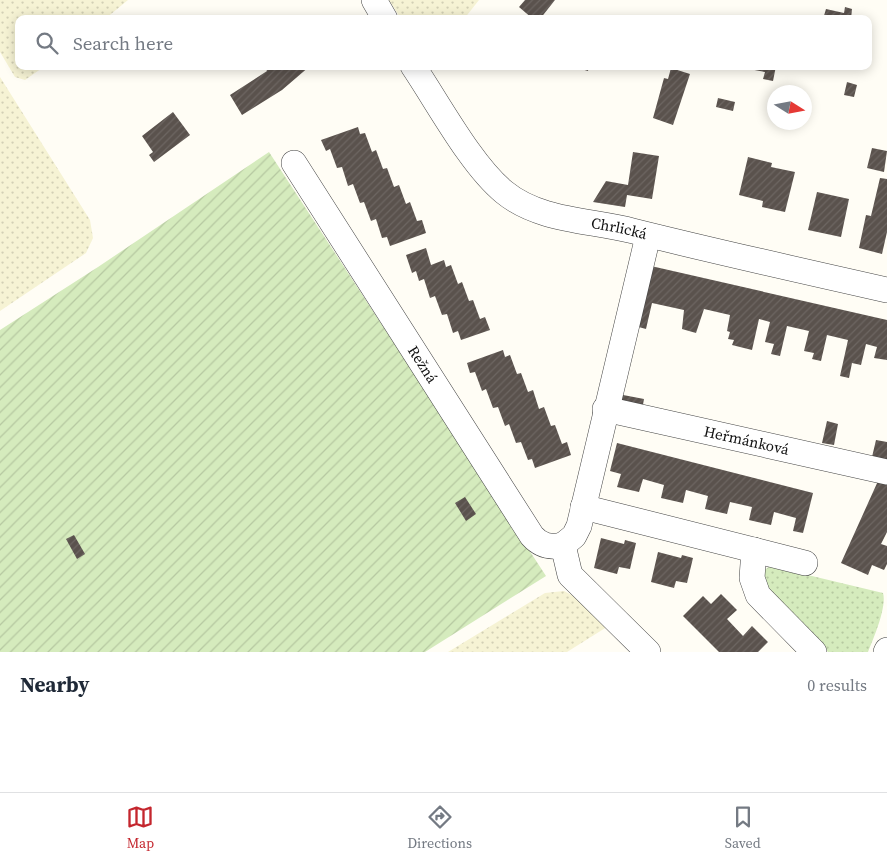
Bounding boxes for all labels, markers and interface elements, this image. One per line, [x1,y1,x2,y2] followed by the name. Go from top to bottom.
[15,15,872,70] search box
[33,29,61,57] icon: search
[73,30,173,56] text: Search here
[767,85,812,130] north arrow
[590,212,650,244] street label: Chrlická
[403,341,443,387] street label: Režná
[702,420,792,460] street label: Heřmánková
[20,670,90,699] text: Nearby
[807,674,867,696] text: 0 results
[126,803,154,853] tab: Map
[407,803,472,853] tab: Directions
[725,803,761,853] tab: Saved

